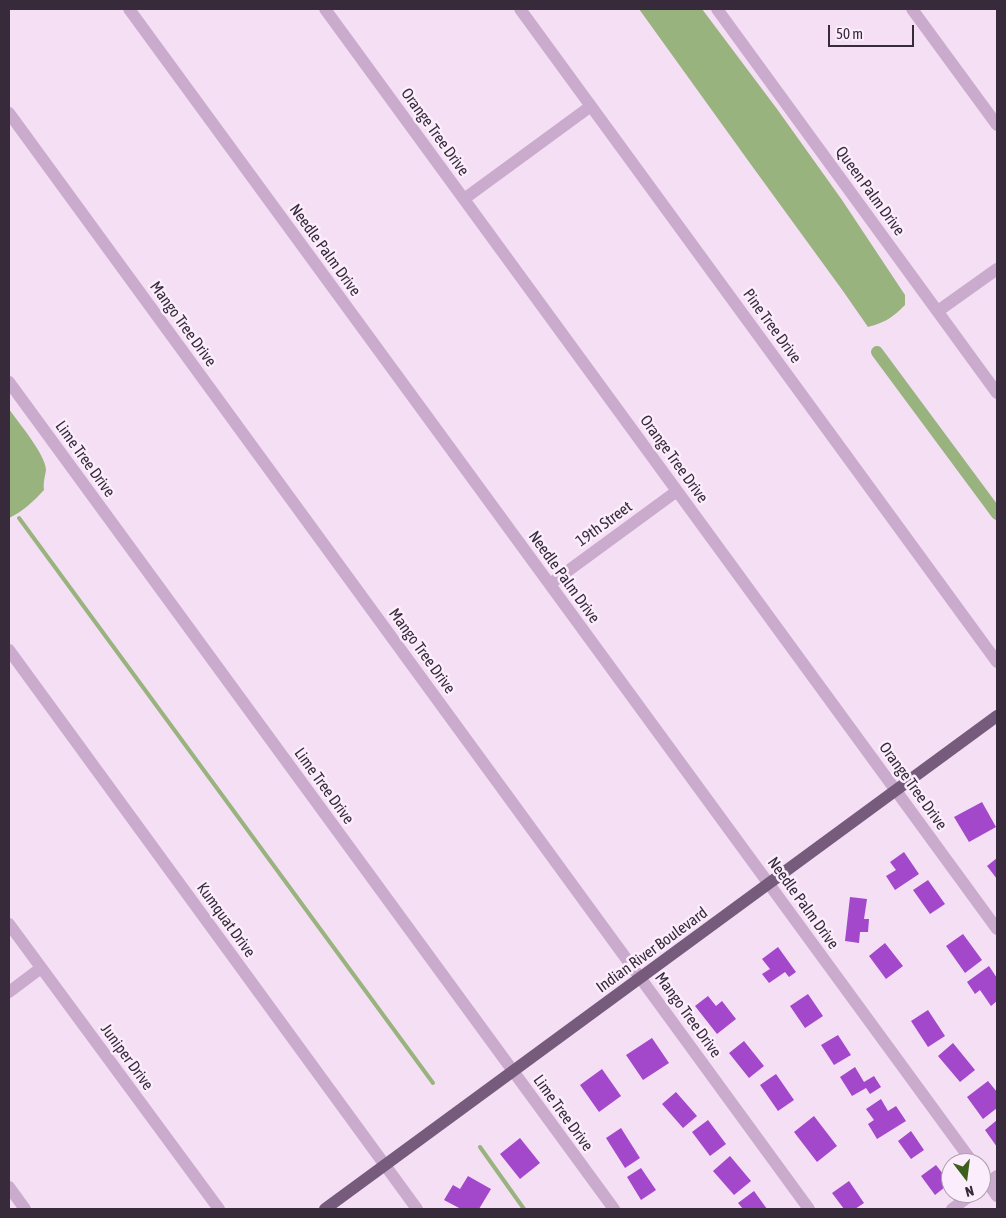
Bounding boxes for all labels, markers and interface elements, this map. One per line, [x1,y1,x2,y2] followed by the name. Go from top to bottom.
[831,15,917,47] scale bar
[836,25,863,42] text: 50 m
[397,85,473,179] street label: Orange Tree Drive
[831,143,909,239] street label: Queen Palm Drive
[285,200,365,300] street label: Needle Palm Drive
[146,278,220,370] street label: Mango Tree Drive
[739,285,805,367] street label: Pine Tree Drive
[636,412,712,506] street label: Orange Tree Drive
[51,417,119,501] street label: Lime Tree Drive
[572,497,636,551] street label: 19th Street
[524,527,604,627] street label: Needle Palm Drive
[385,605,459,697] street label: Mango Tree Drive
[875,739,951,833] street label: Orange Tree Drive
[290,744,358,828] street label: Lime Tree Drive
[763,853,843,953] street label: Needle Palm Drive
[193,879,259,961] street label: Kumquat Drive
[593,903,711,997] street label: Indian River Boulevard
[651,969,725,1061] street label: Mango Tree Drive
[97,1020,157,1094] street label: Juniper Drive
[529,1071,597,1155] street label: Lime Tree Drive
[941,1153,991,1203] north arrow
[964,1183,976,1200] text: N

